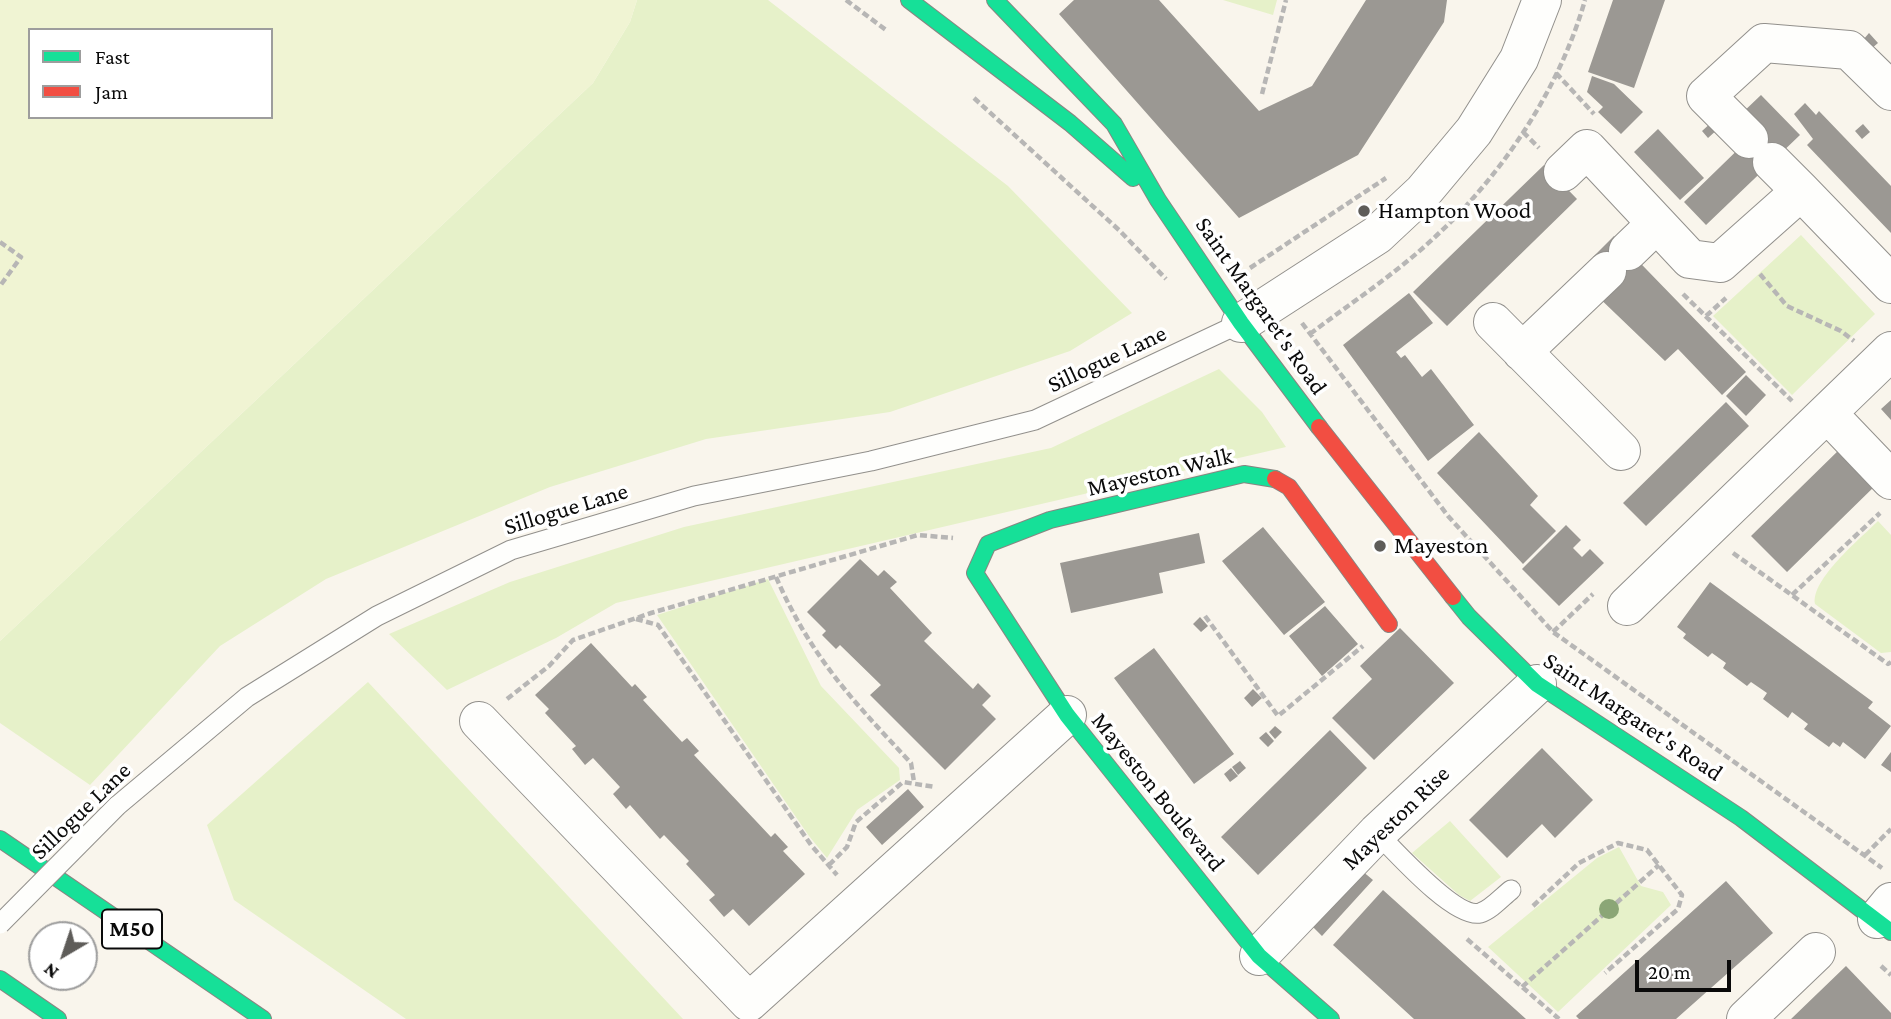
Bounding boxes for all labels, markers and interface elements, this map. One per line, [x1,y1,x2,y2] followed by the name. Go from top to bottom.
[28,28,273,119] legend
[95,45,130,69] text: Fast
[95,80,128,104] text: Jam
[1378,197,1531,225] place label: Hampton Wood
[1356,203,1372,219] marker: Hampton Wood
[1189,212,1333,400] street label: Saint Margaret's Road
[1043,319,1171,399] street label: Sillogue Lane
[1084,441,1236,503] street label: Mayeston Walk
[501,477,631,541] street label: Sillogue Lane
[1394,532,1488,560] place label: Mayeston
[1372,538,1388,554] marker: Mayeston
[1538,646,1728,788] street label: Saint Margaret's Road
[1085,707,1231,877] street label: Mayeston Boulevard
[25,756,137,866] street label: Sillogue Lane
[1336,760,1456,876] street label: Mayeston Rise
[102,910,162,948] road number: M50
[28,921,98,991] north arrow
[1639,946,1735,990] scale bar
[39,959,62,983] text: N
[1648,960,1691,984] text: 20 m

